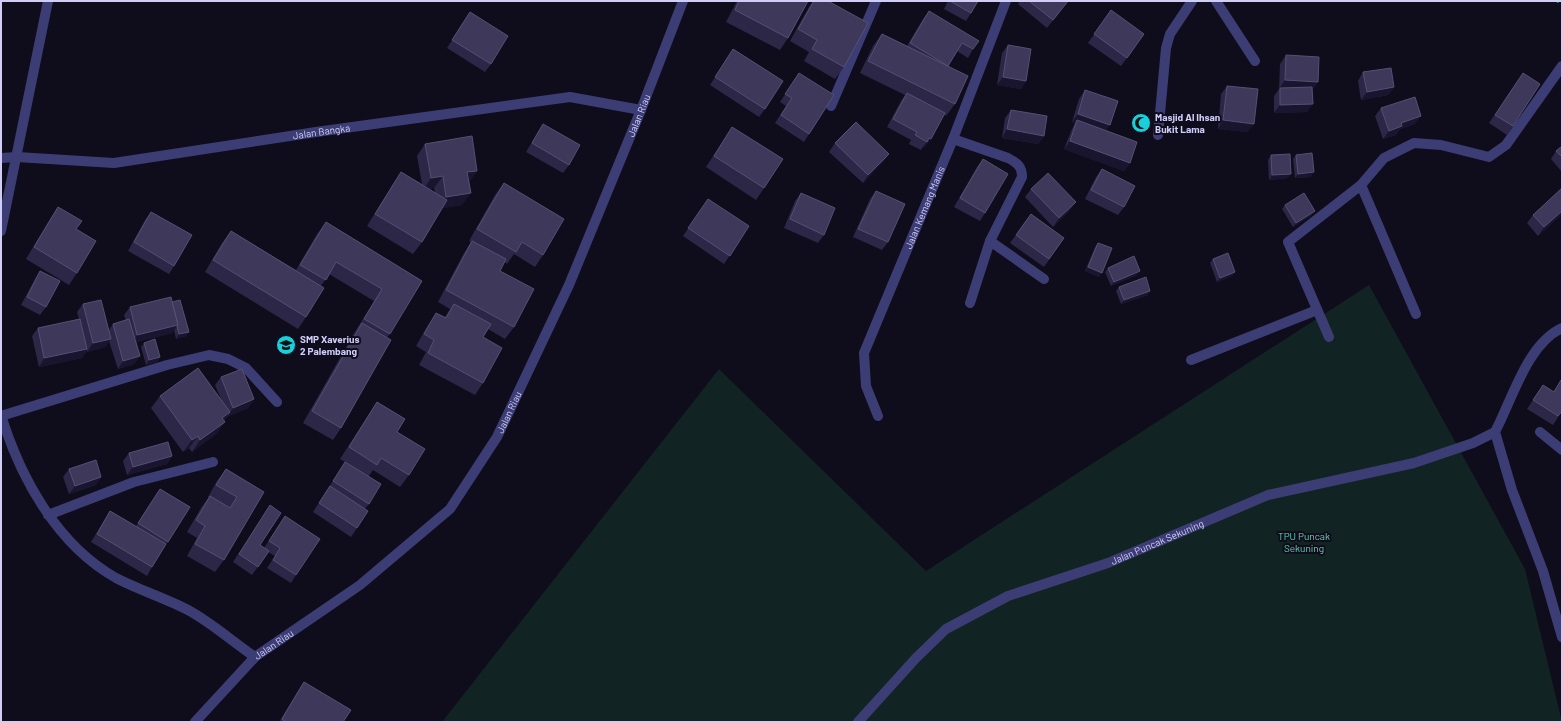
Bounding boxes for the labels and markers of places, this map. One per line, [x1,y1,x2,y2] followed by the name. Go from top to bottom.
[1155,111,1220,135] place label: Masjid Al Ihsan Bukit Lama
[1130,112,1152,134] mosque icon: Masjid Al Ihsan Bukit Lama
[300,333,360,357] place label: SMP Xaverius 2 Palembang
[275,334,297,356] school or university icon: SMP Xaverius 2 Palembang

